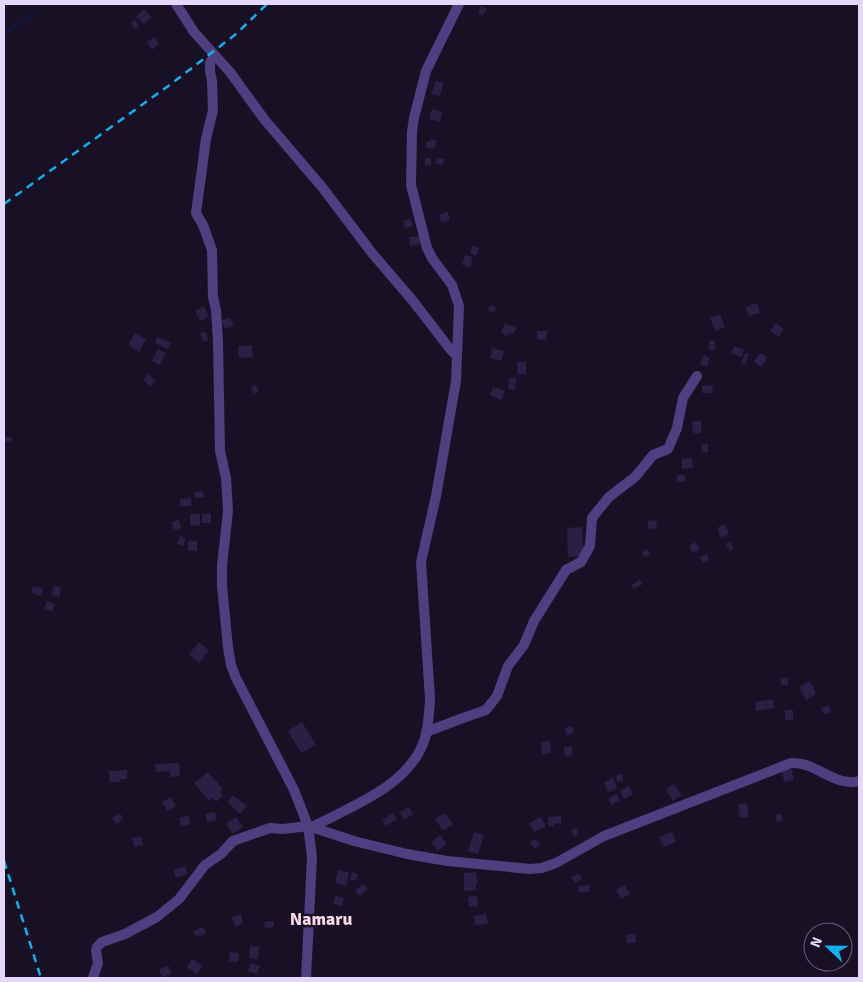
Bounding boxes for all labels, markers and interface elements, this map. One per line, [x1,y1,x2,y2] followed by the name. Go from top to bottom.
[290,908,352,930] district label: Namaru
[803,922,853,972] north arrow
[807,935,826,950] text: N

